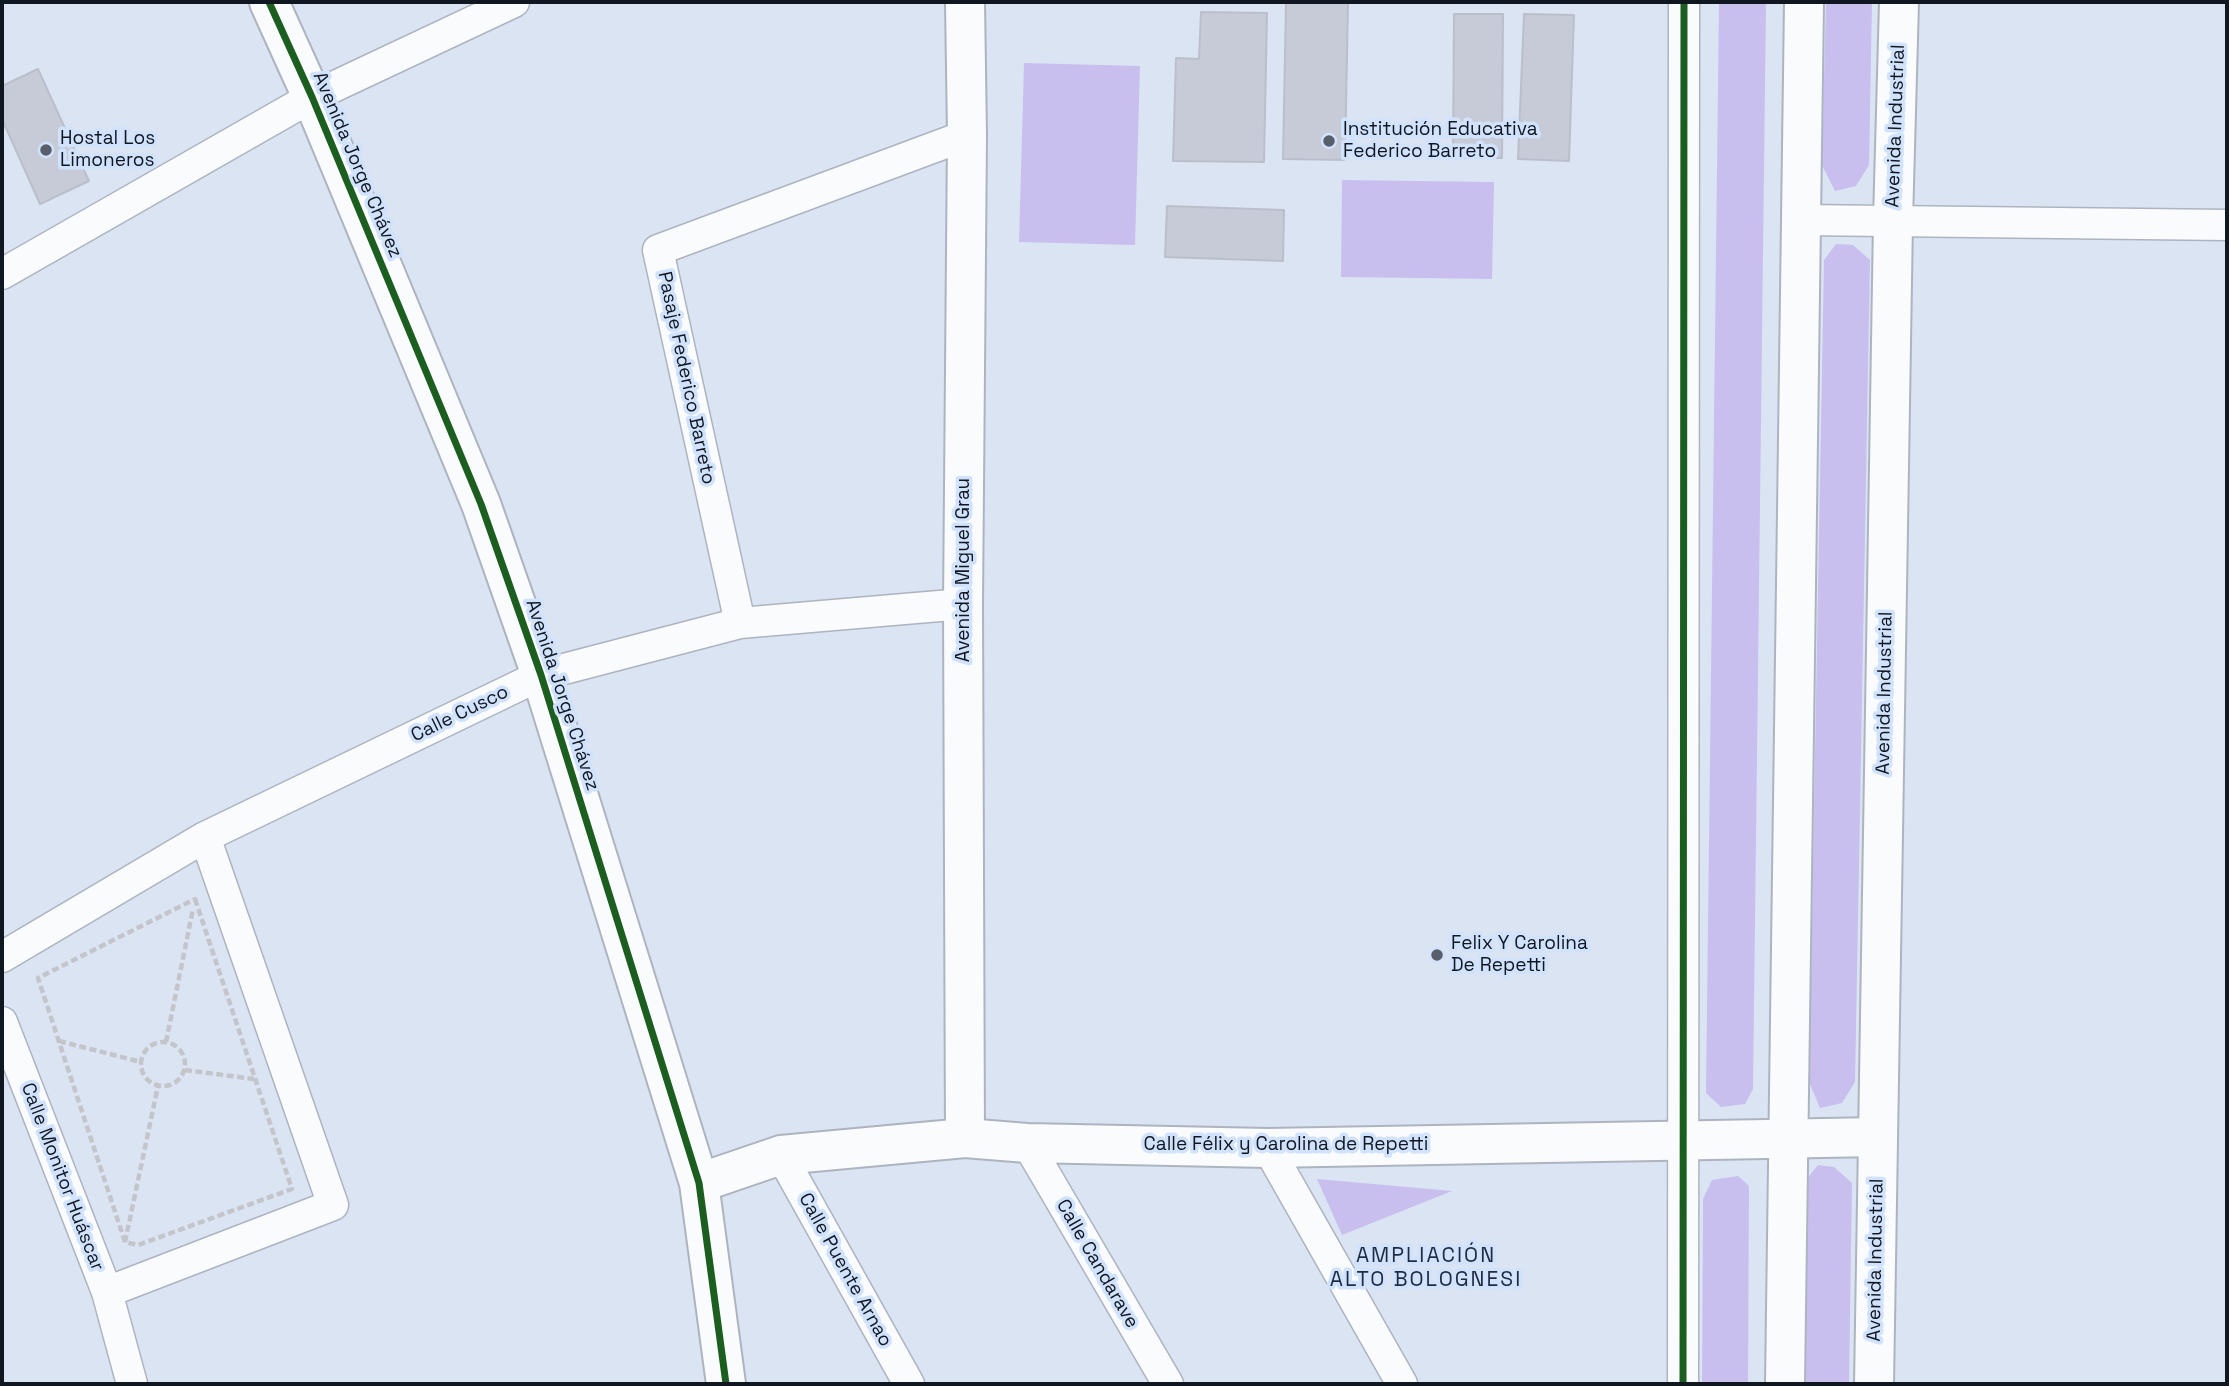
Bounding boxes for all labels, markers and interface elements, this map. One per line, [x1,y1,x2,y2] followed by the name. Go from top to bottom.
[1882,44,1910,208] street label: Avenida Industrial
[307,69,407,261] street label: Avenida Jorge Chávez
[1343,119,1538,163] place label: Institución Educativa Federico Barreto
[60,128,155,172] place label: Hostal Los Limoneros
[1321,133,1337,149] marker: Institución Educativa Federico Barreto
[38,142,54,158] marker: Hostal Los Limoneros
[652,270,720,486] street label: Pasaje Federico Barreto
[953,478,975,662] street label: Avenida Miguel Grau
[520,597,604,793] street label: Avenida Jorge Chávez
[1872,611,1898,775] street label: Avenida Industrial
[408,681,512,747] street label: Calle Cusco
[1451,933,1588,977] place label: Felix Y Carolina De Repetti
[1429,947,1445,963] marker: Felix Y Carolina De Repetti
[16,1080,108,1274] street label: Calle Monitor Huáscar
[1144,1134,1428,1156] street label: Calle Félix y Carolina de Repetti
[1863,1178,1889,1342] street label: Avenida Industrial
[793,1189,897,1351] street label: Calle Puente Arnao
[1051,1196,1143,1332] street label: Calle Candarave
[1331,1243,1521,1293] district label: AMPLIACIÓN ALTO BOLOGNESI

